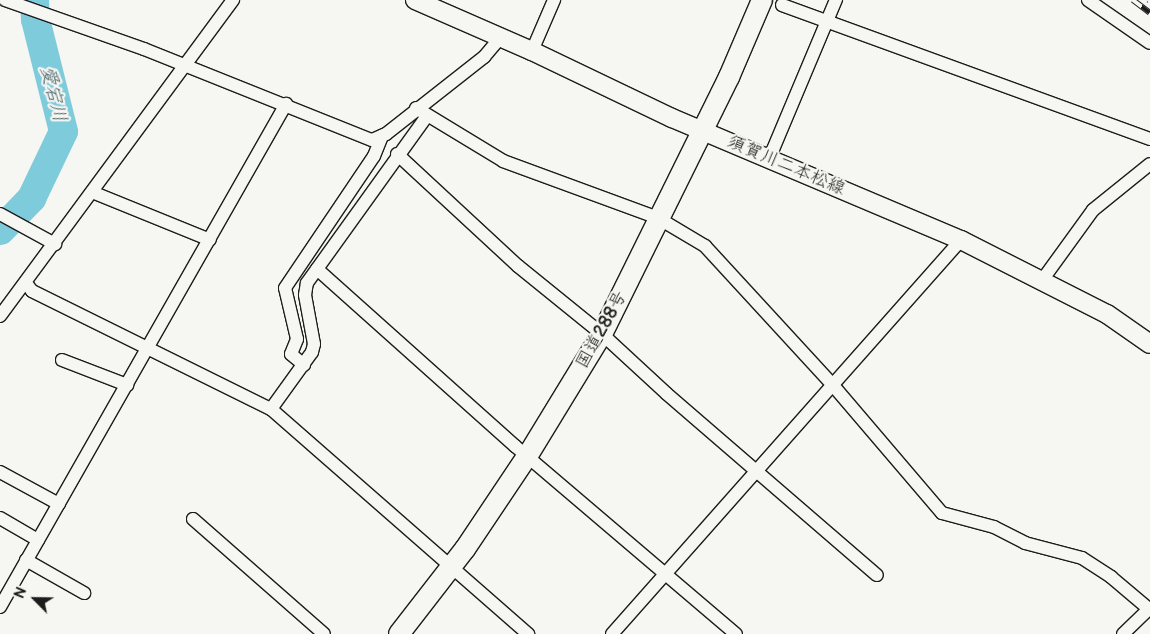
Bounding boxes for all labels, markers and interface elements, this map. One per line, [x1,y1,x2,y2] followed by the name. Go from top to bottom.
[35,64,71,124] water label: 愛宕川
[724,131,848,201] street label: 須賀川二本松線
[572,287,632,373] street label: 国道288号
[10,574,60,624] north arrow
[11,585,31,601] text: N

